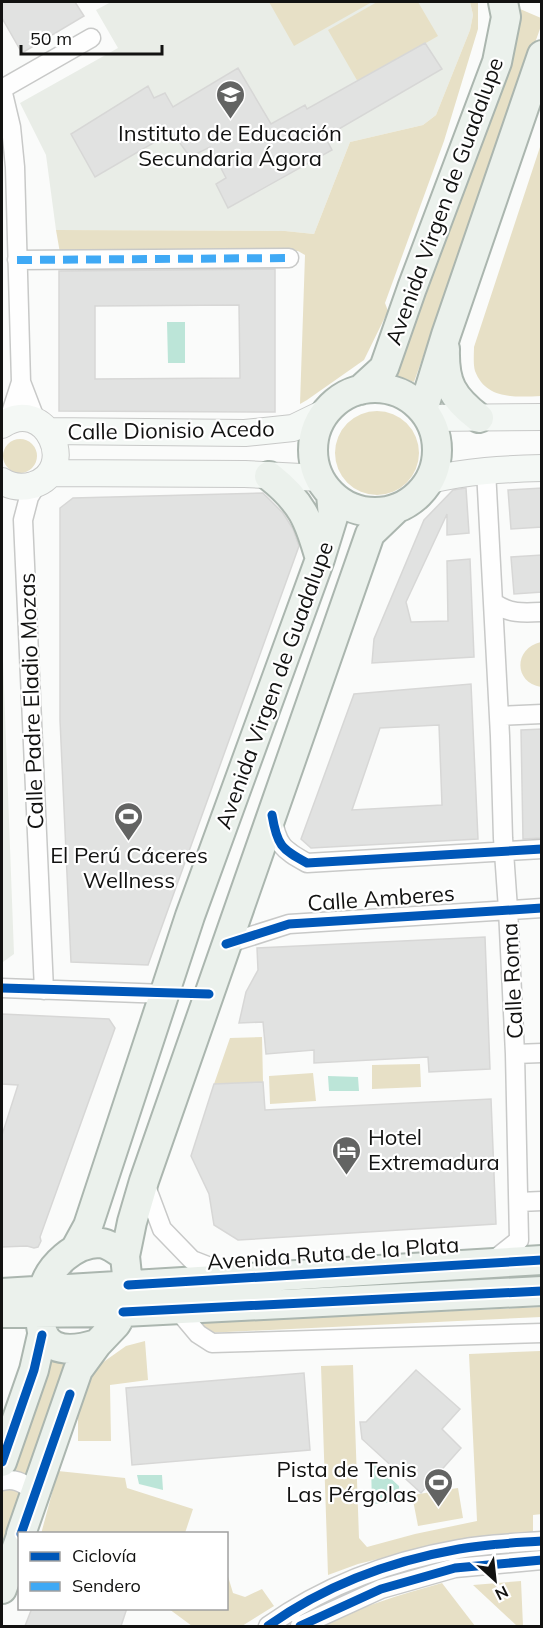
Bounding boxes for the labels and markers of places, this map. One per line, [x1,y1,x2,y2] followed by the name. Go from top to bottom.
[214,78,246,120] school or university icon: Instituto de Educación Secundaria Ágora
[118,119,342,172] place label: Instituto de Educación Secundaria Ágora
[113,800,145,842] sports icon: El Perú Cáceres Wellness
[50,841,208,894] place label: El Perú Cáceres Wellness
[368,1123,500,1176] place label: Hotel Extremadura
[331,1134,363,1176] hotel icon: Hotel Extremadura
[276,1455,417,1508] place label: Pista de Tenis Las Pérgolas
[422,1466,454,1508] sports icon: Pista de Tenis Las Pérgolas

